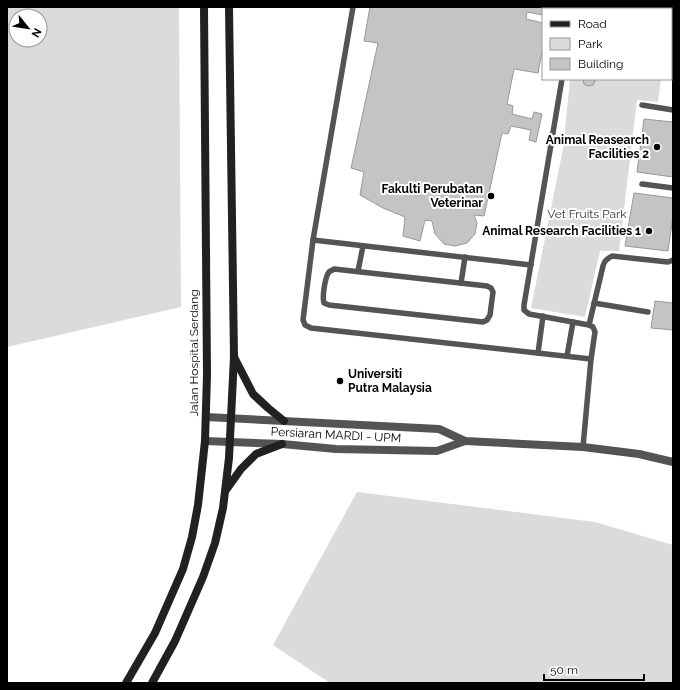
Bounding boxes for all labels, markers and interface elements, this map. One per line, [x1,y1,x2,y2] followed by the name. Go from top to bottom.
[8,8,48,48] north arrow
[542,8,672,80] legend
[578,17,607,31] text: Road
[28,26,44,40] text: N
[578,37,603,51] text: Park
[578,57,624,71] text: Building
[546,133,649,161] place label: Animal Reasearch Facilities 2
[652,142,662,152] marker: Animal Reasearch Facilities 2
[382,182,483,210] place label: Fakulti Perubatan Veterinar
[486,191,496,201] marker: Fakulti Perubatan Veterinar
[547,207,627,221] park label: Vet Fruits Park
[482,224,641,238] place label: Animal Research Facilities 1
[644,226,654,236] marker: Animal Research Facilities 1
[187,289,201,417] street label: Jalan Hospital Serdang
[348,367,432,395] place label: Universiti Putra Malaysia
[335,376,345,386] marker: Universiti Putra Malaysia
[270,425,402,445] street label: Persiaran MARDI - UPM
[544,656,644,682] scale bar
[550,663,578,677] text: 50 m

